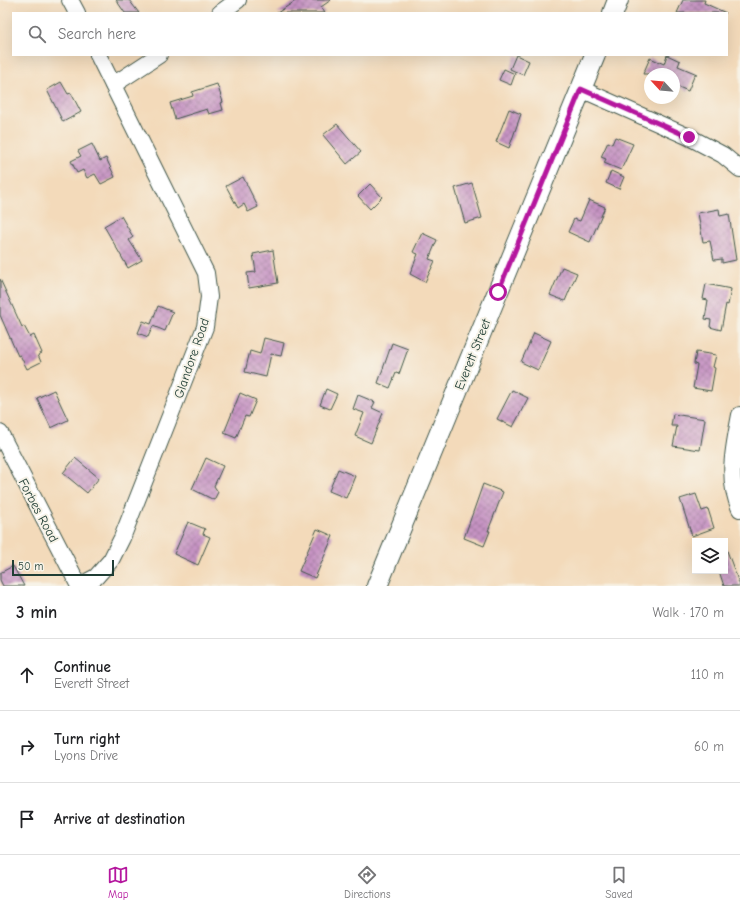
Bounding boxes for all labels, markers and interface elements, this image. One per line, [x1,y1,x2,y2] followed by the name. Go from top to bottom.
[12,12,728,56] search box
[26,23,48,45] icon: search
[58,25,136,43] text: Search here
[644,68,680,104] north arrow
[680,128,698,146] route end
[489,283,507,301] route start
[451,315,494,392] street label: Everett Street
[171,316,212,400] street label: Glandore Road
[15,476,62,545] street label: Forbes Road
[692,538,728,574] map controls
[692,538,728,574] button: layers
[12,558,114,577] scale bar
[18,560,43,573] text: 50 m
[16,603,57,622] text: 3 min
[652,605,724,620] text: Walk · 170 m
[54,658,111,676] text: Continue
[16,664,38,686] icon: ahead
[691,667,724,682] text: 110 m
[54,676,129,691] text: Everett Street
[54,730,120,748] text: Turn right
[16,736,38,758] icon: right
[694,739,724,754] text: 60 m
[54,748,118,763] text: Lyons Drive
[16,808,38,830] icon: arrive
[54,810,185,828] text: Arrive at destination
[107,864,129,901] tab: Map
[344,864,391,901] tab: Directions
[605,864,633,901] tab: Saved

